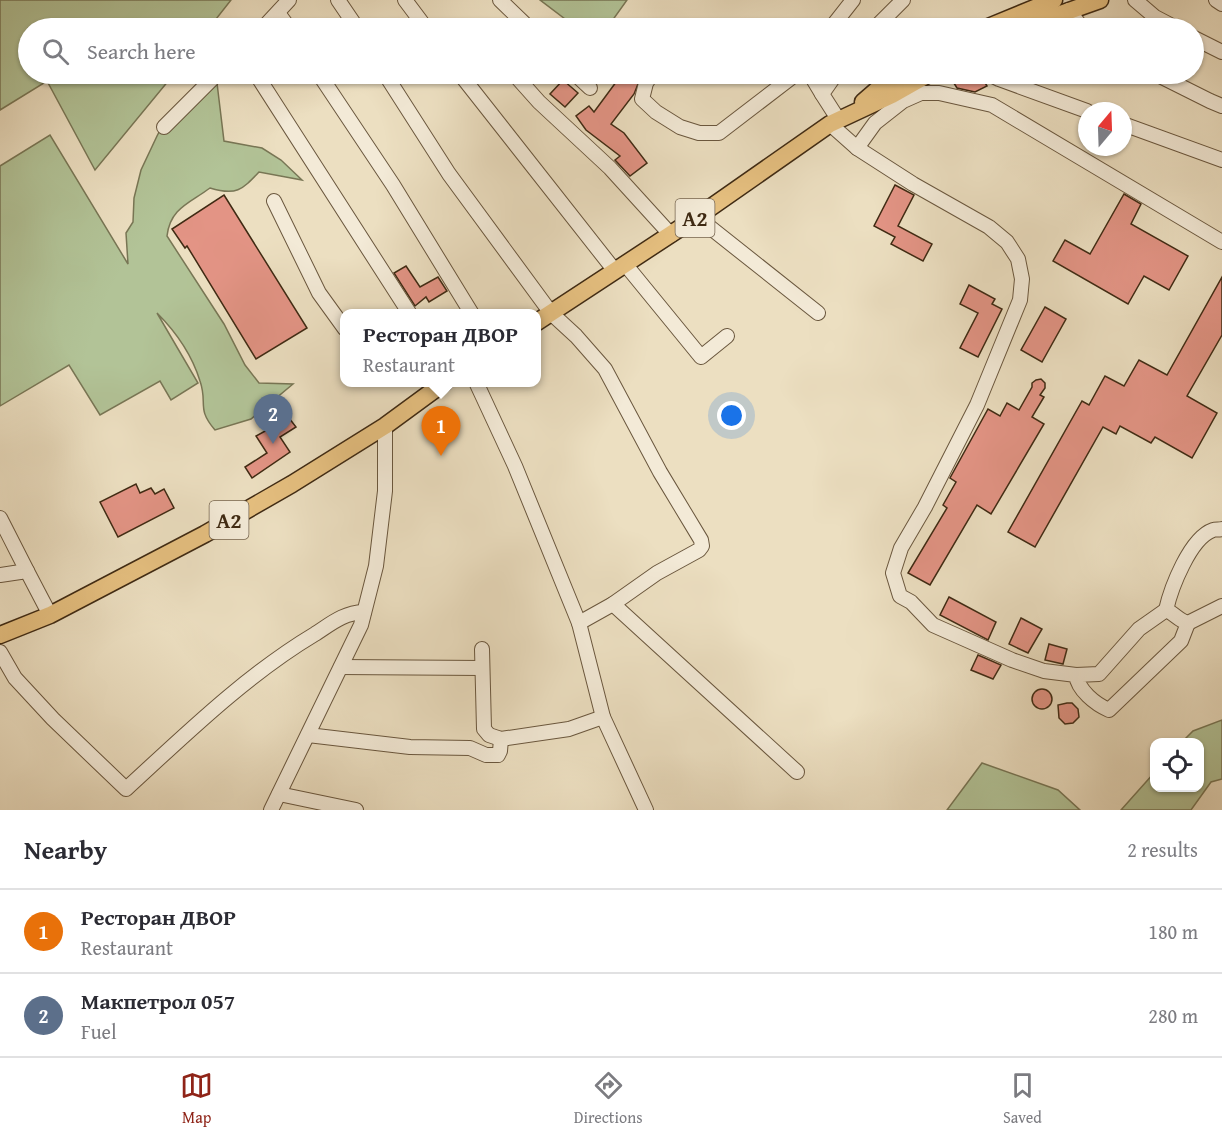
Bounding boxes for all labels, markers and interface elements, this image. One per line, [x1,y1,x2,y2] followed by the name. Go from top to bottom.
[18,18,1204,84] search box
[39,35,72,68] icon: search
[87,35,196,67] text: Search here
[1078,102,1132,156] north arrow
[676,199,714,237] road number: A2
[340,309,541,387] popup
[363,318,518,350] text: Ресторан ДВОР
[363,350,455,379] text: Restaurant
[254,394,292,444] pin: 2
[717,401,746,430] your location
[422,406,460,456] pin: 1
[210,501,248,539] road number: A2
[1150,738,1204,792] map controls
[1150,738,1204,792] button: locate
[24,830,107,869] text: Nearby
[1127,835,1198,864] text: 2 results
[81,901,236,933] text: Ресторан ДВОР
[38,917,49,946] text: 1
[1148,917,1198,946] text: 180 m
[81,933,173,962] text: Restaurant
[81,985,235,1017] text: Макпетрол 057
[38,1001,49,1030] text: 2
[1148,1001,1198,1030] text: 280 m
[81,1017,117,1046] text: Fuel
[180,1069,213,1129] tab: Map
[574,1069,643,1129] tab: Directions
[1003,1069,1042,1129] tab: Saved

